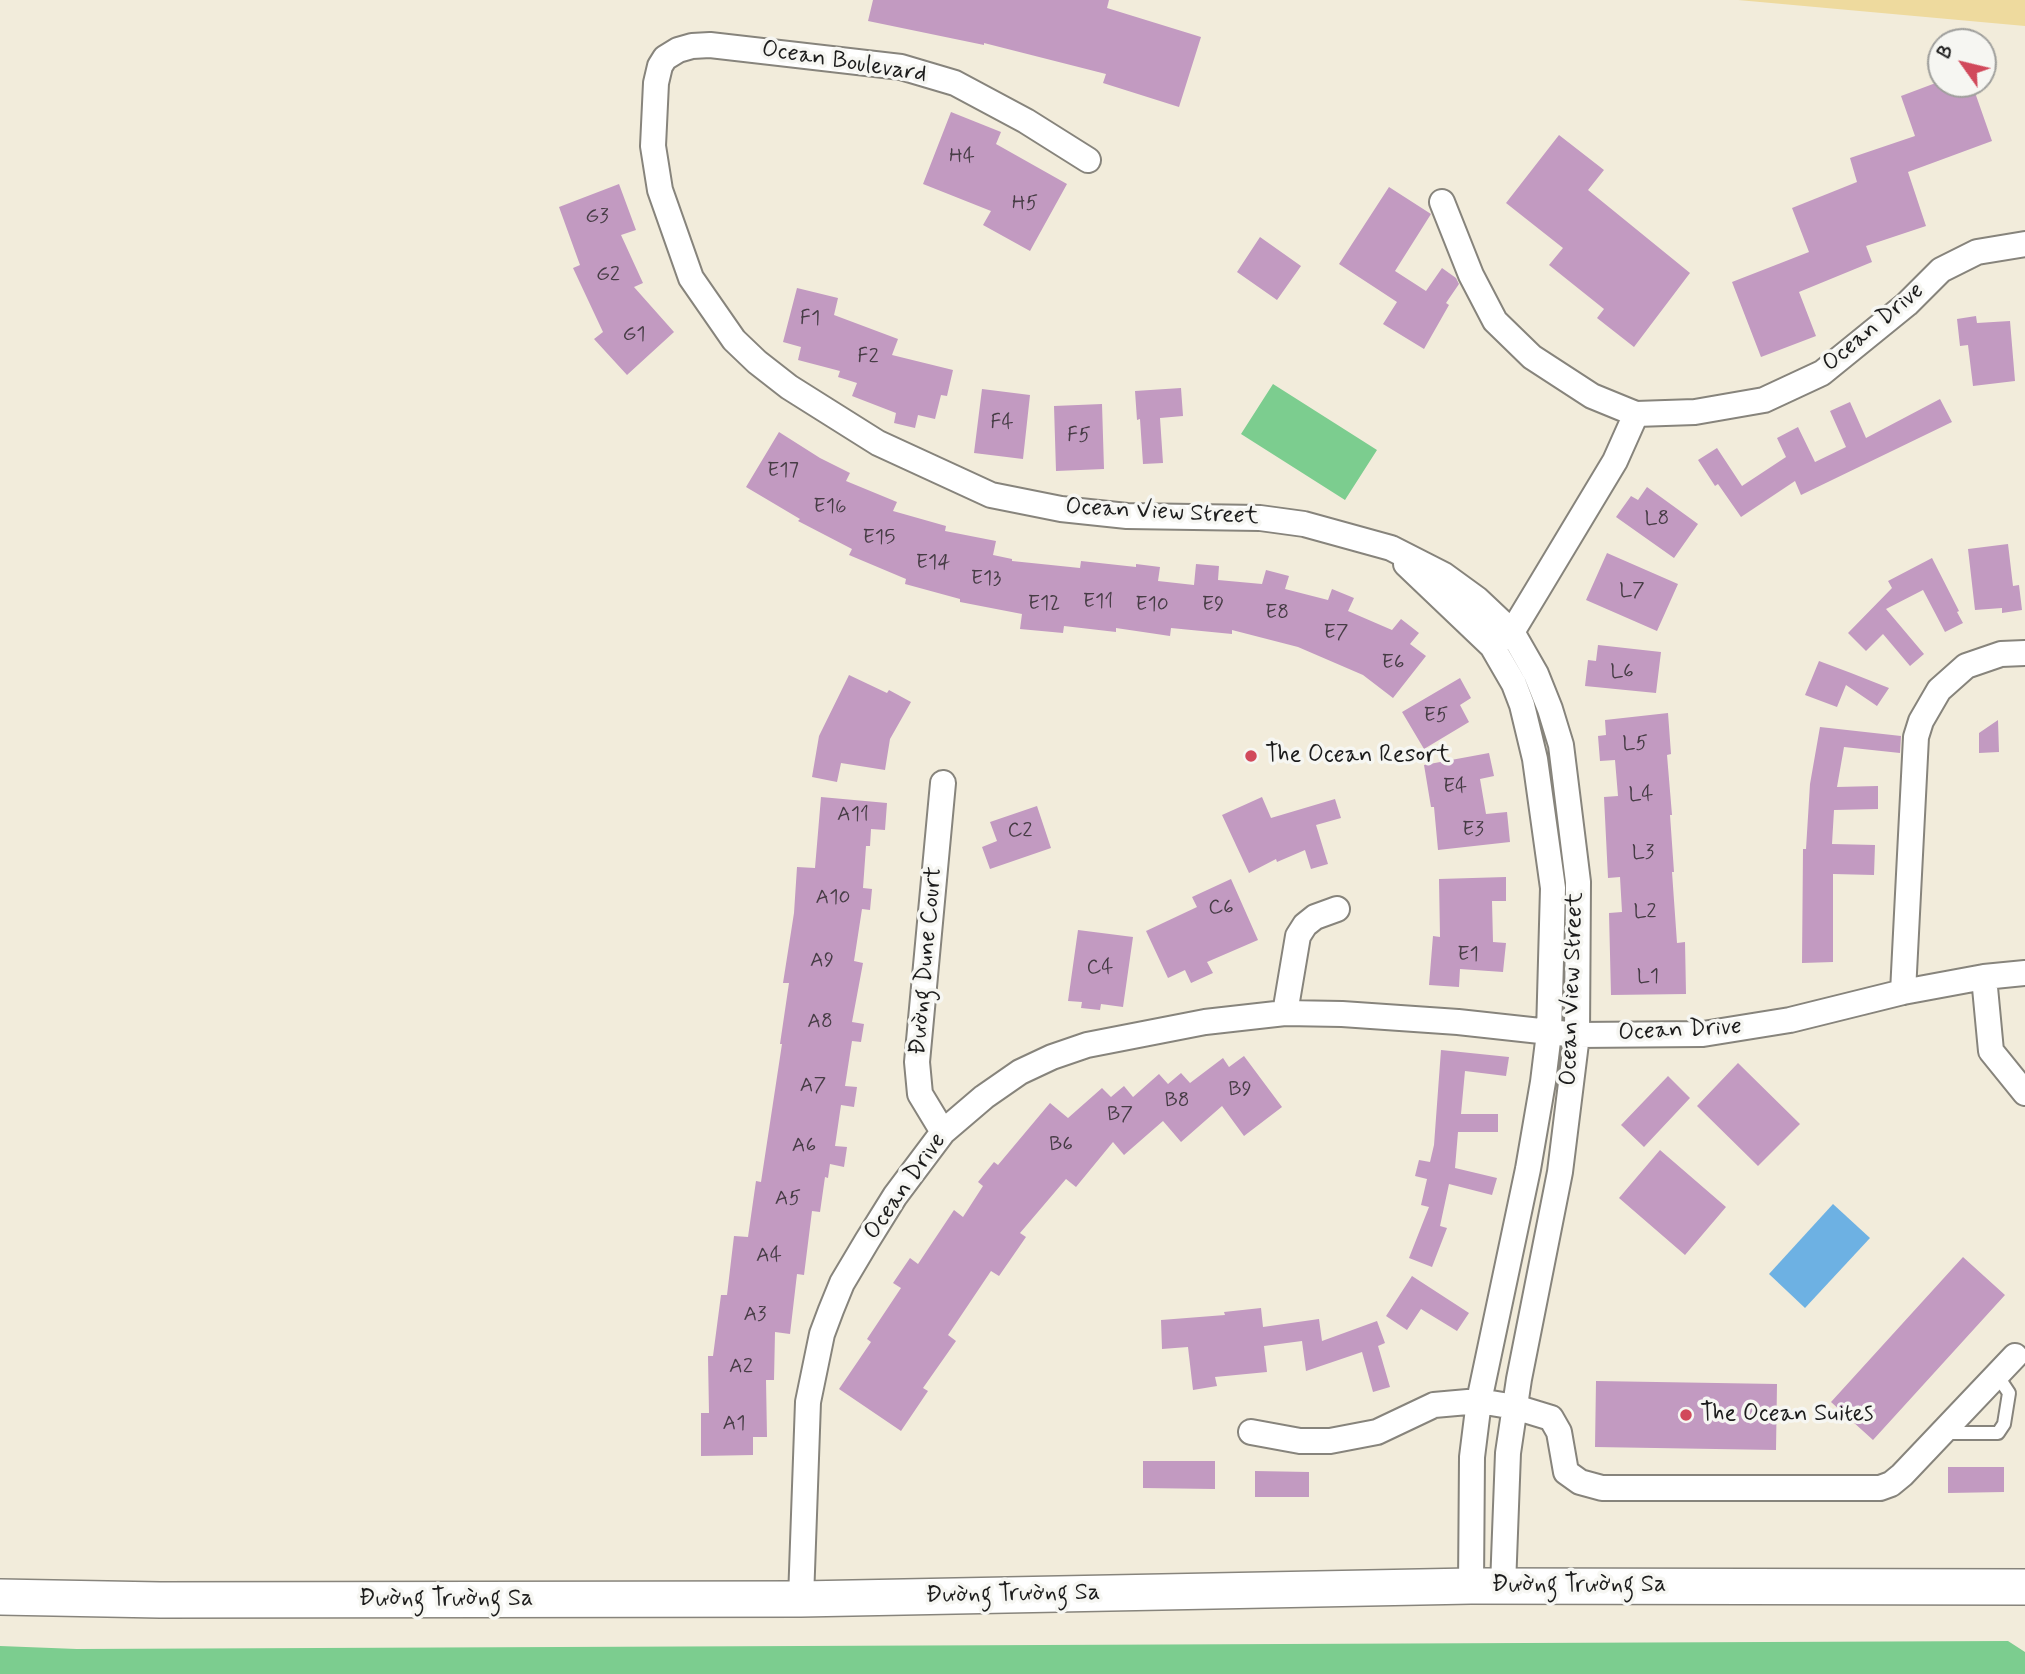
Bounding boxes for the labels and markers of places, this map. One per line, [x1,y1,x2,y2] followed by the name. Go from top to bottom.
[1265,742,1450,770] place label: The Ocean Resort
[1243,748,1259,764] marker: The Ocean Resort
[1700,1401,1874,1429] place label: The Ocean Suites
[1678,1407,1694,1423] marker: The Ocean Suites

